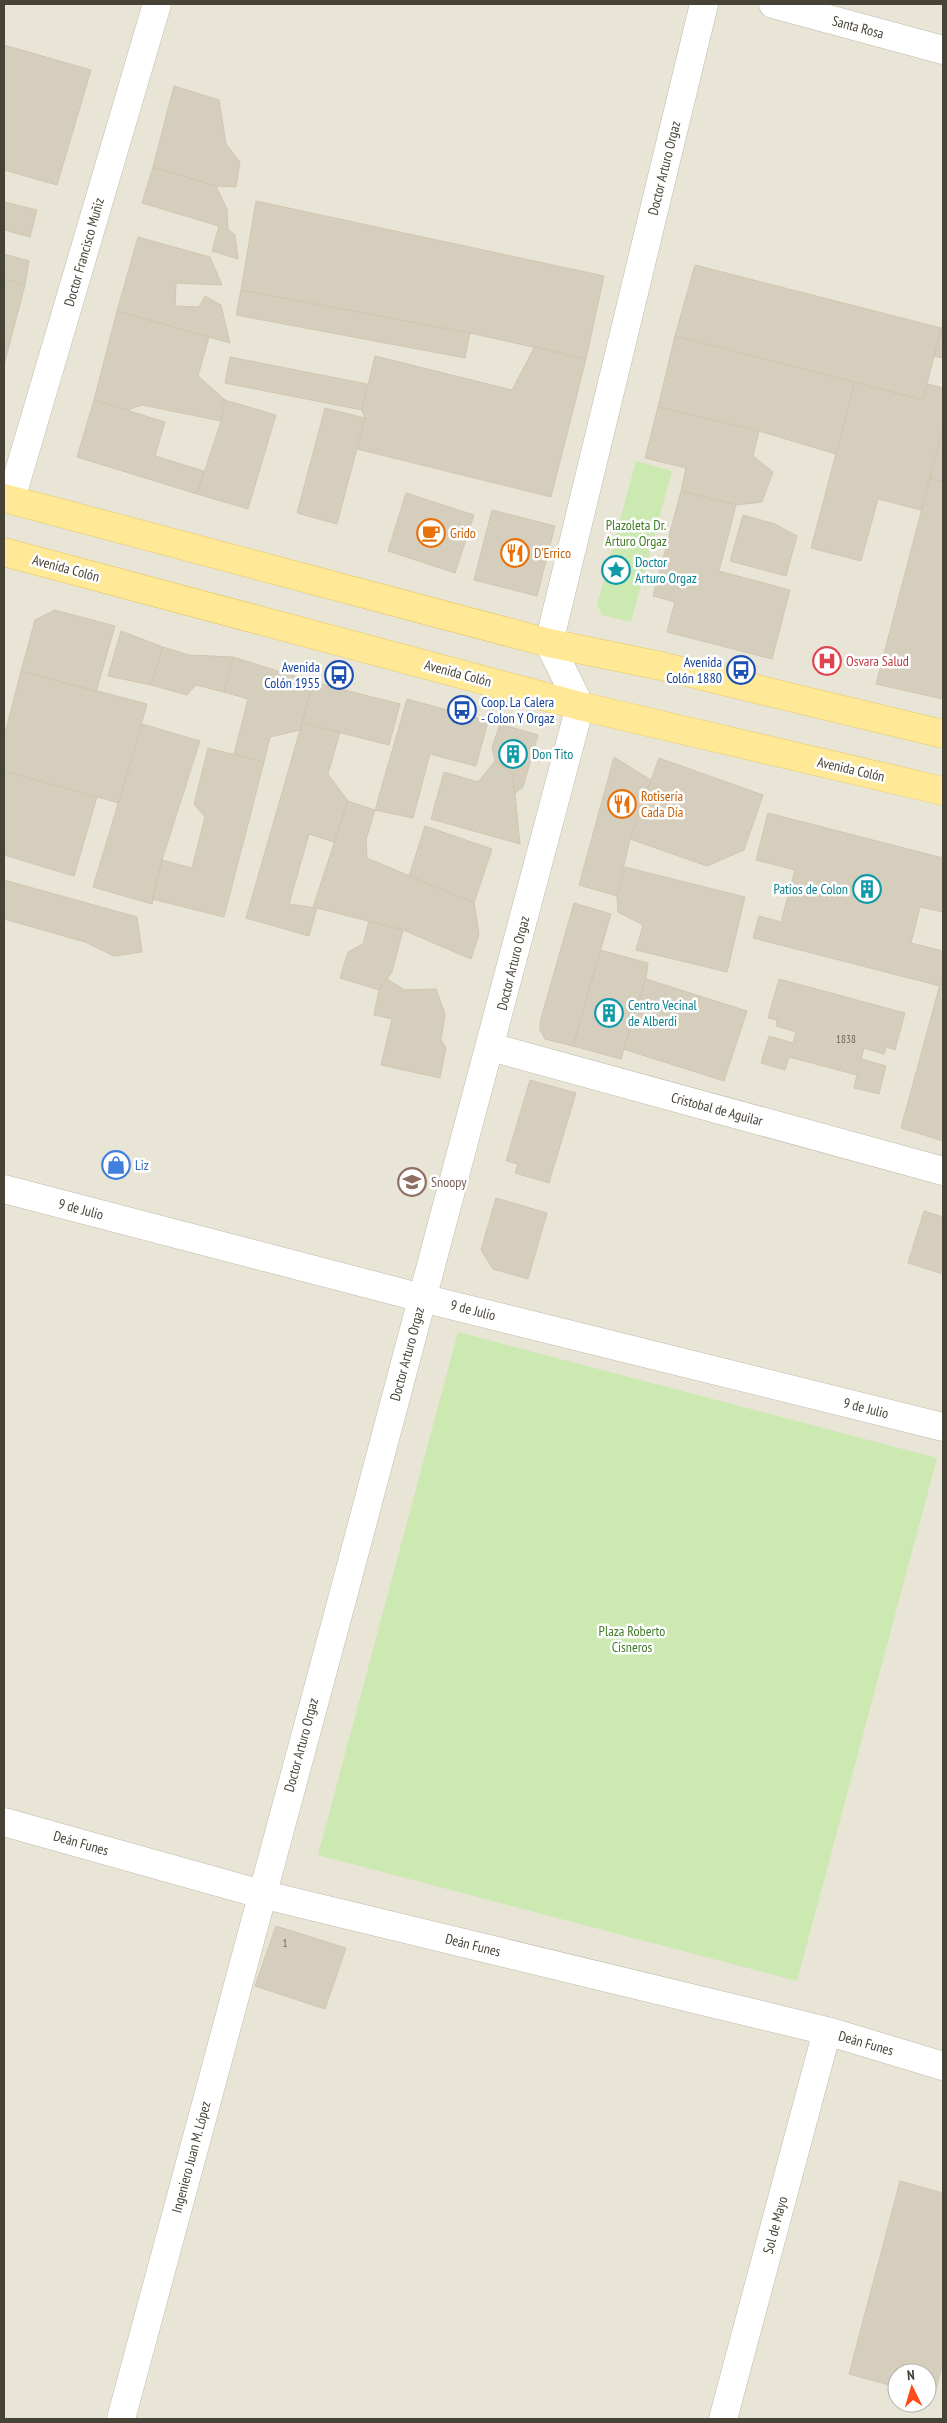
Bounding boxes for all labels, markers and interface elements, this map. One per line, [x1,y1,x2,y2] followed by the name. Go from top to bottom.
[830,11,886,43] street label: Santa Rosa
[644,119,684,217] street label: Doctor Arturo Orgaz
[60,196,108,308] street label: Doctor Francisco Muñiz
[605,516,667,550] park label: Plazoleta Dr. Arturo Orgaz
[416,518,446,548] cafe icon: Grido
[450,524,476,542] place label: Grido
[500,538,530,568] restaurant icon: D'Errico
[534,544,571,562] place label: D'Errico
[30,550,102,586] street label: Avenida Colón
[635,553,697,587] place label: Doctor Arturo Orgaz
[601,555,631,585] place icon: Doctor Arturo Orgaz
[812,646,842,676] hospital icon: Osvara Salud
[846,652,909,670] place label: Osvara Salud
[666,653,722,687] place label: Avenida Colón 1880
[422,655,494,691] street label: Avenida Colón
[726,655,756,685] bus stop icon: Avenida Colón 1880
[264,658,320,692] place label: Avenida Colón 1955
[324,660,354,690] bus stop icon: Avenida Colón 1955
[481,693,555,727] place label: Coop. La Calera - Colon Y Orgaz
[447,695,477,725] bus stop icon: Coop. La Calera - Colon Y Orgaz
[498,739,528,769] building icon: Don Tito
[532,745,573,763] place label: Don Tito
[815,752,887,786] street label: Avenida Colón
[641,787,683,821] place label: Rotisería Cada Día
[607,789,637,819] restaurant icon: Rotisería Cada Día
[852,874,882,904] building icon: Patios de Colon
[773,880,848,898] place label: Patios de Colon
[493,914,533,1012] street label: Doctor Arturo Orgaz
[628,996,698,1030] place label: Centro Vecinal de Alberdi
[594,998,624,1028] building icon: Centro Vecinal de Alberdi
[836,1032,856,1046] house number: 1838
[669,1088,765,1130] street label: Cristobal de Aguilar
[101,1150,131,1180] shop icon: Liz
[135,1156,149,1174] place label: Liz
[397,1167,427,1197] school or university icon: Snoopy
[431,1173,467,1191] place label: Snoopy
[57,1194,105,1224] street label: 9 de Julio
[449,1296,497,1324] street label: 9 de Julio
[386,1305,428,1403] street label: Doctor Arturo Orgaz
[842,1394,890,1422] street label: 9 de Julio
[599,1622,665,1656] park label: Plaza Roberto Cisneros
[280,1696,322,1794] street label: Doctor Arturo Orgaz
[51,1827,111,1859] street label: Deán Funes
[443,1929,503,1961] street label: Deán Funes
[283,1936,288,1950] house number: 1
[836,2027,896,2059] street label: Deán Funes
[167,2099,215,2215] street label: Ingeniero Juan M. López
[759,2194,791,2256] street label: Sol de Mayo
[887,2363,937,2413] north arrow
[906,2366,915,2384] text: N

